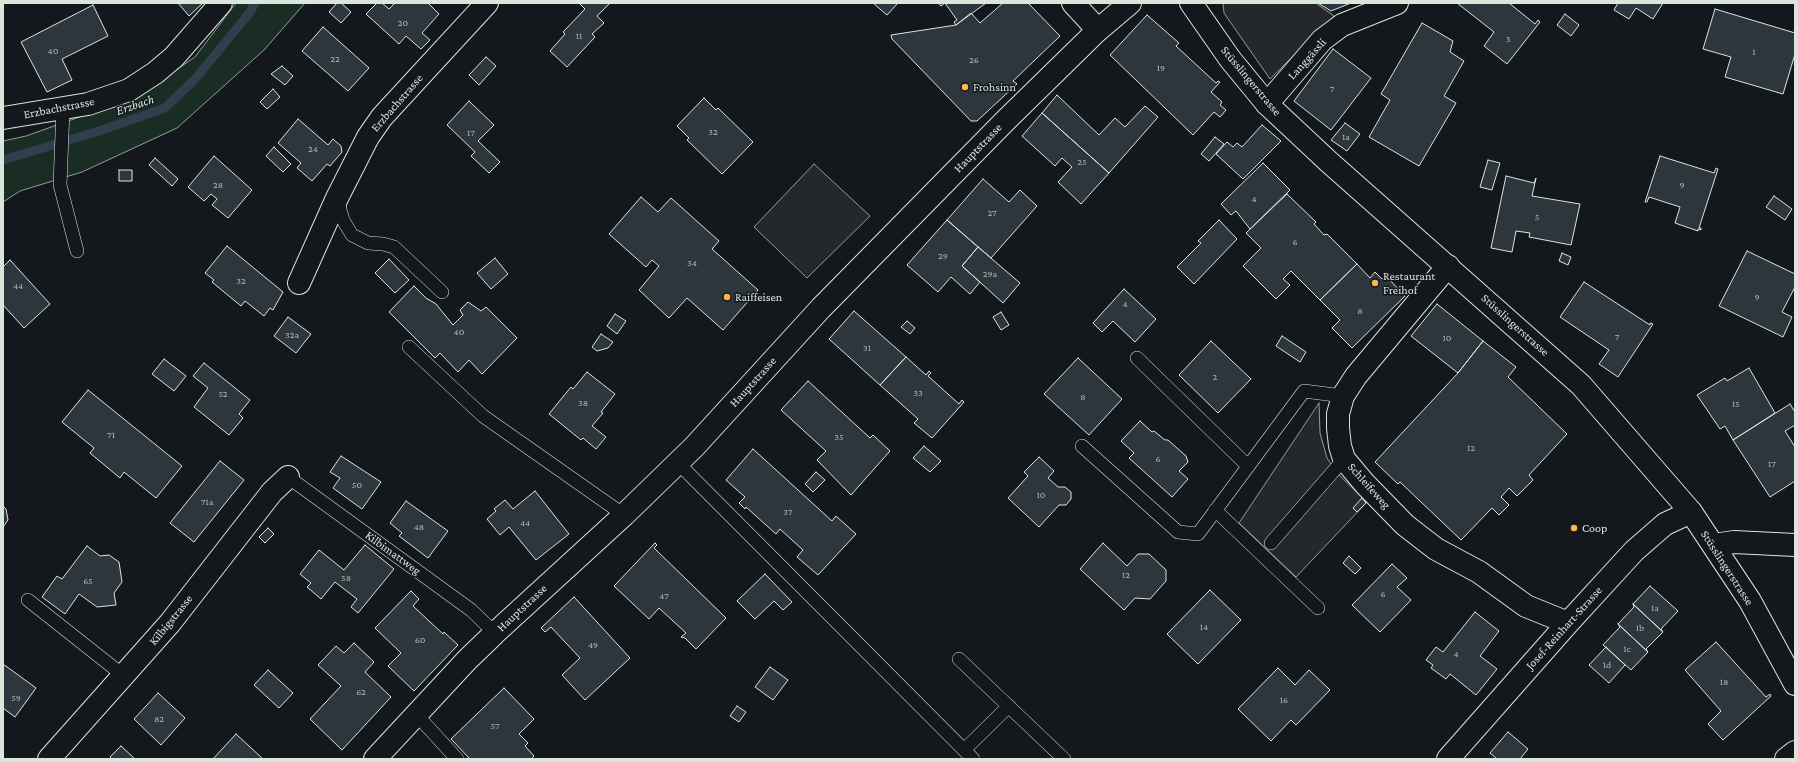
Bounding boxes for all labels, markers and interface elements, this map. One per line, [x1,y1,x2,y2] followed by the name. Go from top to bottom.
[398,17,408,29] house number: 20
[576,30,582,42] house number: 11
[1506,33,1510,45] house number: 3
[1285,35,1329,83] street label: Langgässli
[1218,43,1284,119] street label: Stüsslingerstrasse
[48,45,58,57] house number: 40
[1752,46,1756,58] house number: 1
[330,53,340,65] house number: 22
[969,54,979,66] house number: 26
[1157,62,1165,74] house number: 19
[368,71,426,135] street label: Erzbachstrasse
[973,80,1016,94] place label: Frohsinn
[960,82,970,92] marker: Frohsinn
[1330,83,1334,95] house number: 7
[114,91,156,119] water label: Erzbach
[22,94,96,122] street label: Erzbachstrasse
[951,120,1005,176] street label: Hauptstrasse
[708,126,718,138] house number: 32
[467,127,475,139] house number: 17
[1342,131,1350,143] house number: 1a
[308,143,318,155] house number: 24
[1077,156,1087,168] house number: 25
[213,179,223,191] house number: 28
[1679,179,1685,191] house number: 9
[1251,193,1257,205] house number: 4
[987,207,997,219] house number: 27
[1535,211,1539,223] house number: 5
[1292,236,1298,248] house number: 6
[938,250,948,262] house number: 29
[687,257,697,269] house number: 34
[983,268,997,280] house number: 29a
[1383,269,1435,297] place label: Restaurant Freihof
[236,275,246,287] house number: 32
[1370,278,1380,288] marker: Restaurant Freihof
[13,280,23,292] house number: 44
[735,290,782,304] place label: Raiffeisen
[1478,291,1552,359] street label: Stüsslingerstrasse
[1754,291,1760,303] house number: 9
[722,292,732,302] marker: Raiffeisen
[1122,298,1128,310] house number: 4
[1357,305,1363,317] house number: 8
[454,326,464,338] house number: 40
[285,329,299,341] house number: 32a
[1615,331,1619,343] house number: 7
[1443,332,1451,344] house number: 10
[863,342,871,354] house number: 31
[727,354,779,410] street label: Hauptstrasse
[1213,371,1217,383] house number: 2
[913,387,923,399] house number: 33
[218,388,228,400] house number: 52
[1080,391,1086,403] house number: 8
[578,397,588,409] house number: 38
[1732,398,1740,410] house number: 15
[107,429,115,441] house number: 71
[834,431,844,443] house number: 35
[1467,442,1475,454] house number: 12
[1155,453,1161,465] house number: 6
[1768,458,1776,470] house number: 17
[1345,460,1393,512] street label: Schleifeweg
[352,479,362,491] house number: 50
[1037,489,1045,501] house number: 10
[201,496,213,508] house number: 71a
[783,506,793,518] house number: 37
[520,517,530,529] house number: 44
[414,521,424,533] house number: 48
[1582,521,1607,535] place label: Coop
[1569,523,1579,533] marker: Coop
[362,528,424,578] street label: Kilbimattweg
[1697,528,1757,608] street label: Stüsslingerstrasse
[1122,569,1130,581] house number: 12
[341,572,351,584] house number: 58
[83,575,93,587] house number: 65
[494,581,550,635] street label: Hauptstrasse
[1523,583,1605,673] street label: Josef-Reinhart-Strasse
[1380,588,1386,600] house number: 6
[659,590,669,602] house number: 47
[146,592,196,648] street label: Kilbigstrasse
[1651,602,1659,614] house number: 1a
[1200,621,1208,633] house number: 14
[1636,622,1644,634] house number: 1b
[415,634,425,646] house number: 60
[588,639,598,651] house number: 49
[1623,643,1631,655] house number: 1c
[1453,648,1459,660] house number: 4
[1603,659,1611,671] house number: 1d
[1720,676,1728,688] house number: 18
[356,686,366,698] house number: 62
[11,692,21,704] house number: 59
[1280,694,1288,706] house number: 16
[154,713,164,725] house number: 82
[490,720,500,732] house number: 57

